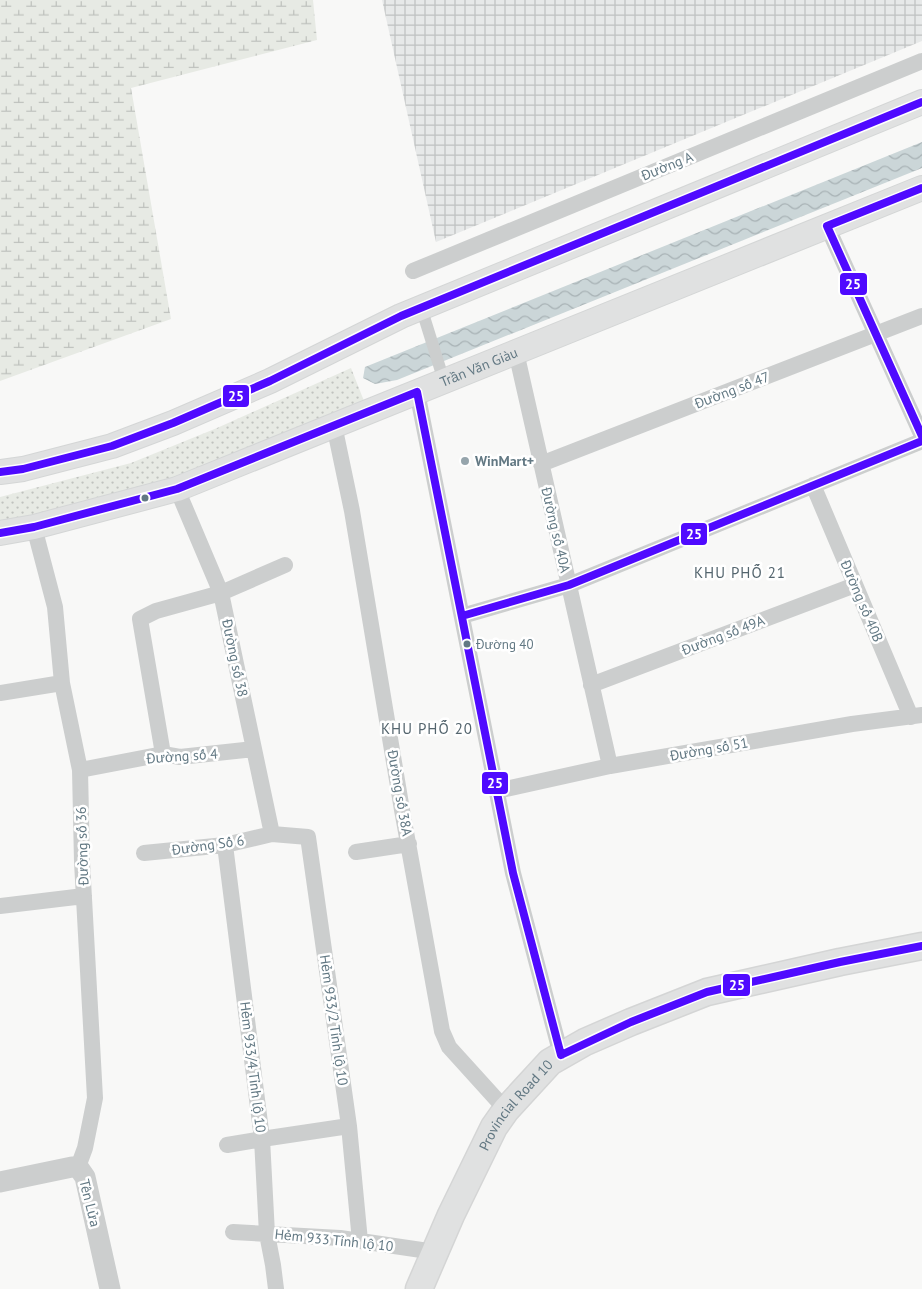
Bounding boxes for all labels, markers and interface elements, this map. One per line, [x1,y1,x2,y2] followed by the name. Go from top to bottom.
[637,147,696,185] street label: Đường A
[839,272,868,296] line badge: 25
[845,275,861,293] text: 25
[437,343,520,391] street label: Trần Văn Giàu
[691,367,772,413] street label: Đường số 47
[222,384,250,408] line badge: 25
[228,387,244,405] text: 25
[475,452,534,470] place label: WinMart+
[459,455,471,467] marker: WinMart+
[537,484,575,575] street label: Đường số 40A
[140,493,150,503] unlabelled marker
[680,522,708,546] line badge: 25
[686,525,702,543] text: 25
[836,556,887,645] street label: Đường số 40B
[694,563,786,582] district label: KHU PHỐ 21
[678,611,768,659] street label: Đường số 49A
[218,616,252,699] street label: Đường số 38
[475,636,534,653] place label: Đường 40
[462,639,472,649] marker: Đường 40
[381,719,473,738] district label: KHU PHỐ 20
[668,733,750,765] street label: Đường số 51
[145,745,219,768] street label: Đường số 4
[383,747,417,838] street label: Đường số 38A
[481,771,509,795] line badge: 25
[487,774,503,792] text: 25
[72,806,92,887] street label: Đường số 36
[170,831,245,859] street label: Đường Số 6
[316,953,352,1087] street label: Hẻm 933/2 Tỉnh lộ 10
[722,973,751,997] line badge: 25
[729,976,745,994] text: 25
[236,1000,270,1134] street label: Hẻm 933/4 Tỉnh lộ 10
[475,1056,557,1154] street label: Provincial Road 10
[75,1177,105,1229] street label: Tên Lửa
[274,1225,395,1255] street label: Hẻm 933 Tỉnh lộ 10

